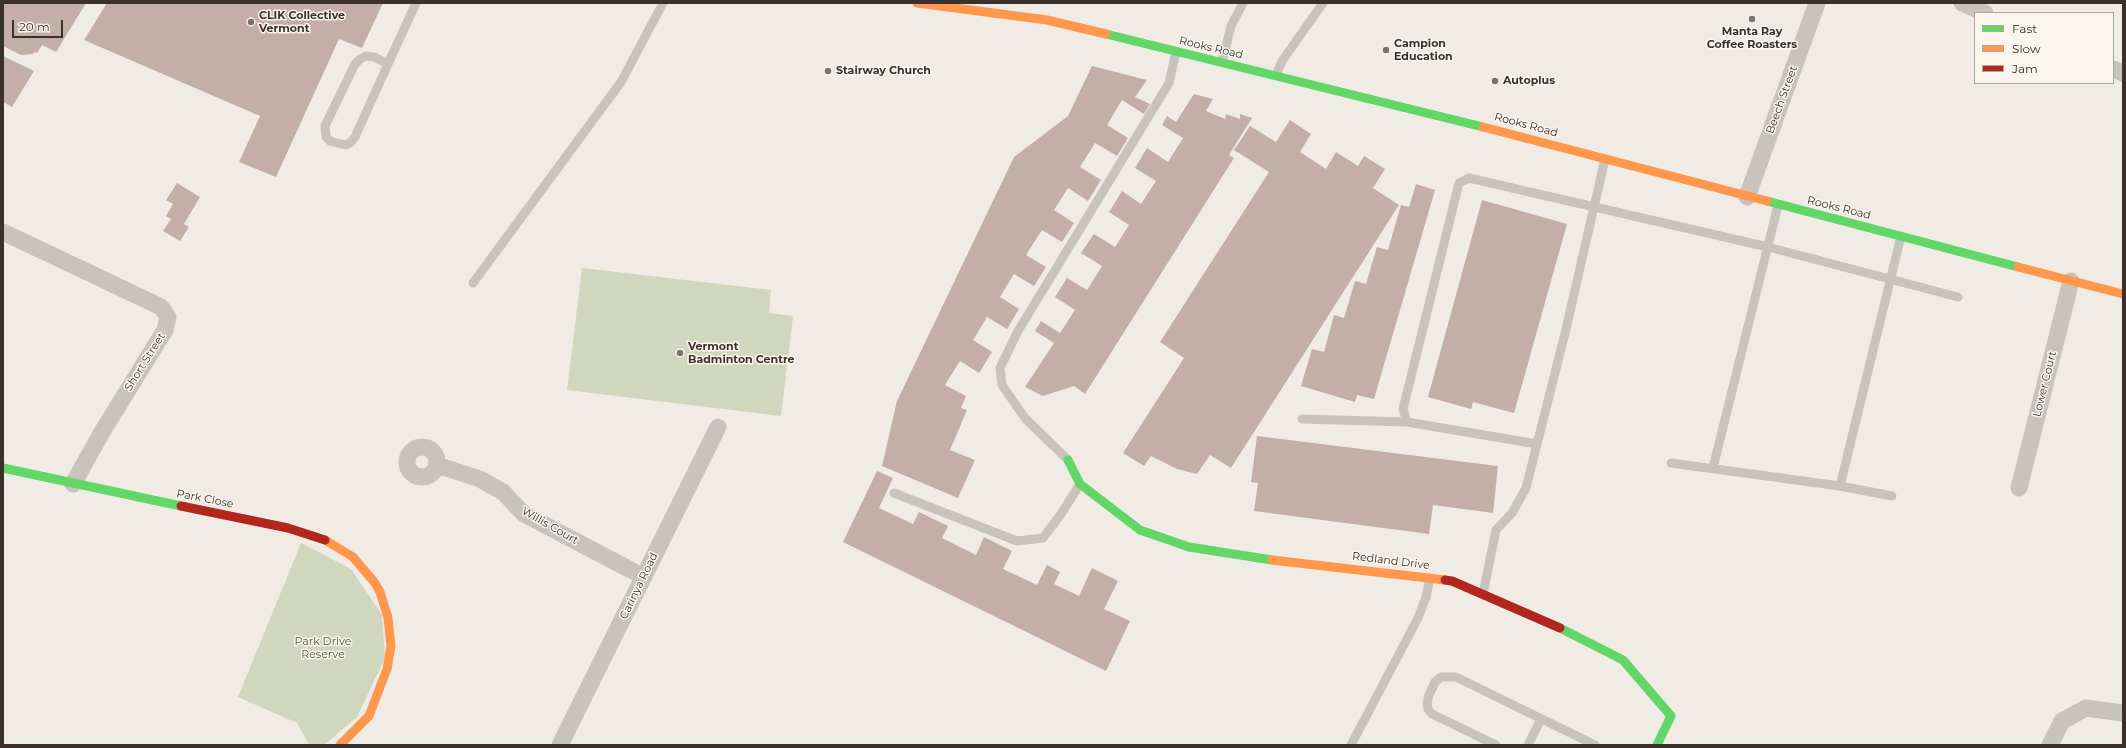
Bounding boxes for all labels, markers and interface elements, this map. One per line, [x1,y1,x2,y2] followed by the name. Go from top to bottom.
[259,9,345,35] place label: CLIK Collective Vermont
[14,12,65,38] scale bar
[1974,12,2114,84] legend
[1747,14,1757,24] marker: Manta Ray Coffee Roasters
[246,17,256,27] marker: CLIK Collective Vermont
[19,19,50,34] text: 20 m
[2012,21,2037,36] text: Fast
[1707,25,1797,51] place label: Manta Ray Coffee Roasters
[1178,34,1244,62] street label: Rooks Road
[1394,37,1453,63] place label: Campion Education
[2012,41,2041,56] text: Slow
[1381,45,1391,55] marker: Campion Education
[2012,61,2038,76] text: Jam
[836,64,931,78] place label: Stairway Church
[1764,64,1800,136] street label: Beech Street
[823,66,833,76] marker: Stairway Church
[1503,74,1555,88] place label: Autoplus
[1490,76,1500,86] marker: Autoplus
[1493,110,1559,140] street label: Rooks Road
[1806,194,1872,222] street label: Rooks Road
[122,330,168,394] street label: Short Street
[688,340,795,366] place label: Vermont Badminton Centre
[675,348,685,358] marker: Vermont Badminton Centre
[2030,350,2060,418] street label: Lower Court
[175,487,235,511] street label: Park Close
[519,505,581,547] street label: Willis Court
[617,550,661,622] street label: Carinya Road
[1351,550,1431,572] street label: Redland Drive
[295,635,351,661] park label: Park Drive Reserve

